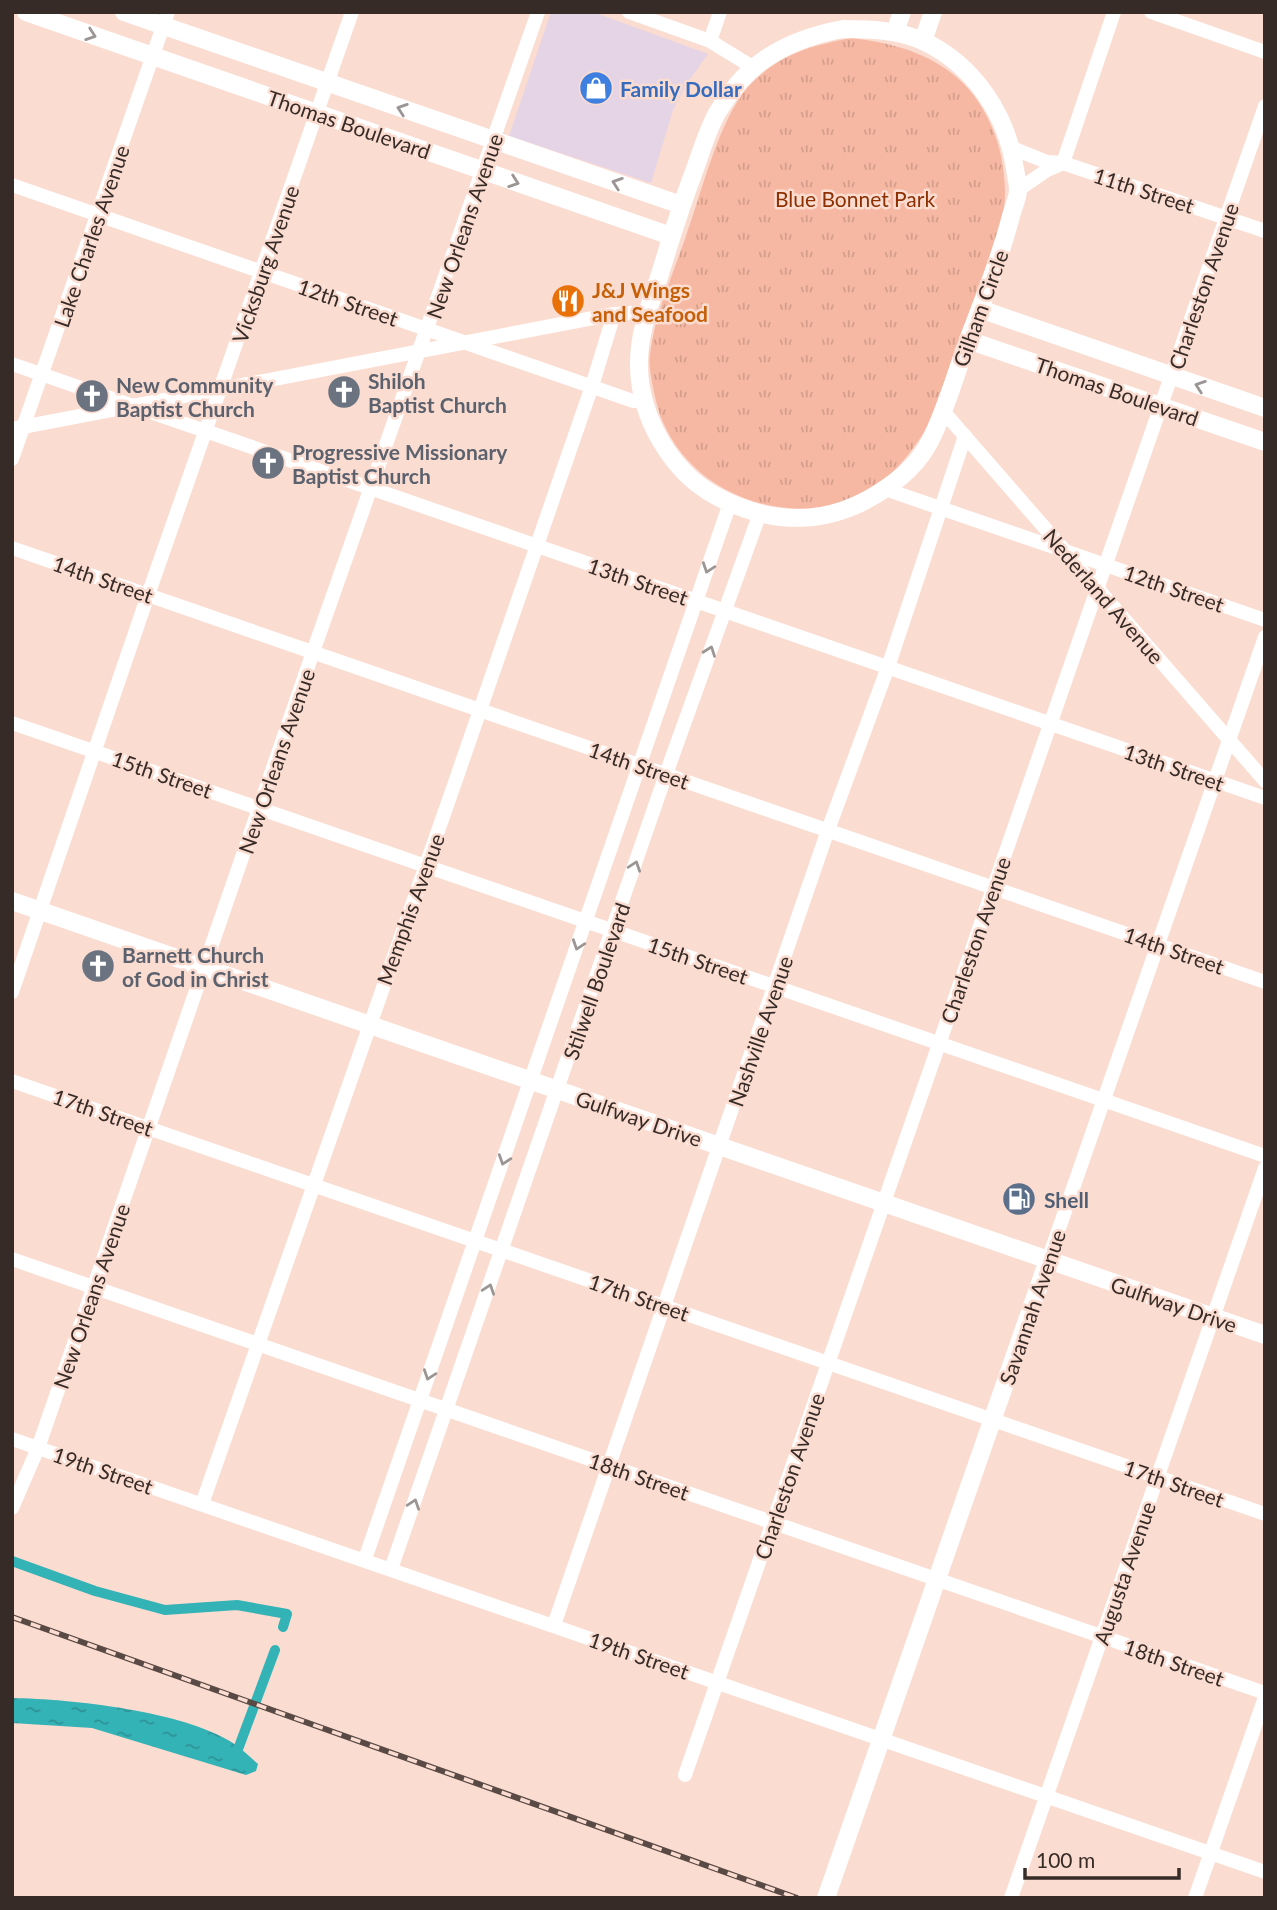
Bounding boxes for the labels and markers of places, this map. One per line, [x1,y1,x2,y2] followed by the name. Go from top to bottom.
[577,69,615,107] shop icon: Family Dollar
[620,76,742,101] place label: Family Dollar
[592,277,708,326] place label: J&J Wings and Seafood
[549,282,587,320] restaurant icon: J&J Wings and Seafood
[368,368,507,417] place label: Shiloh Baptist Church
[116,372,274,421] place label: New Community Baptist Church
[325,373,363,411] church icon: Shiloh Baptist Church
[73,377,111,415] church icon: New Community Baptist Church
[292,439,508,488] place label: Progressive Missionary Baptist Church
[249,444,287,482] church icon: Progressive Missionary Baptist Church
[122,942,269,991] place label: Barnett Church of God in Christ
[79,947,117,985] church icon: Barnett Church of God in Christ
[1000,1180,1038,1218] fuel station icon: Shell
[1044,1187,1089,1212] place label: Shell

